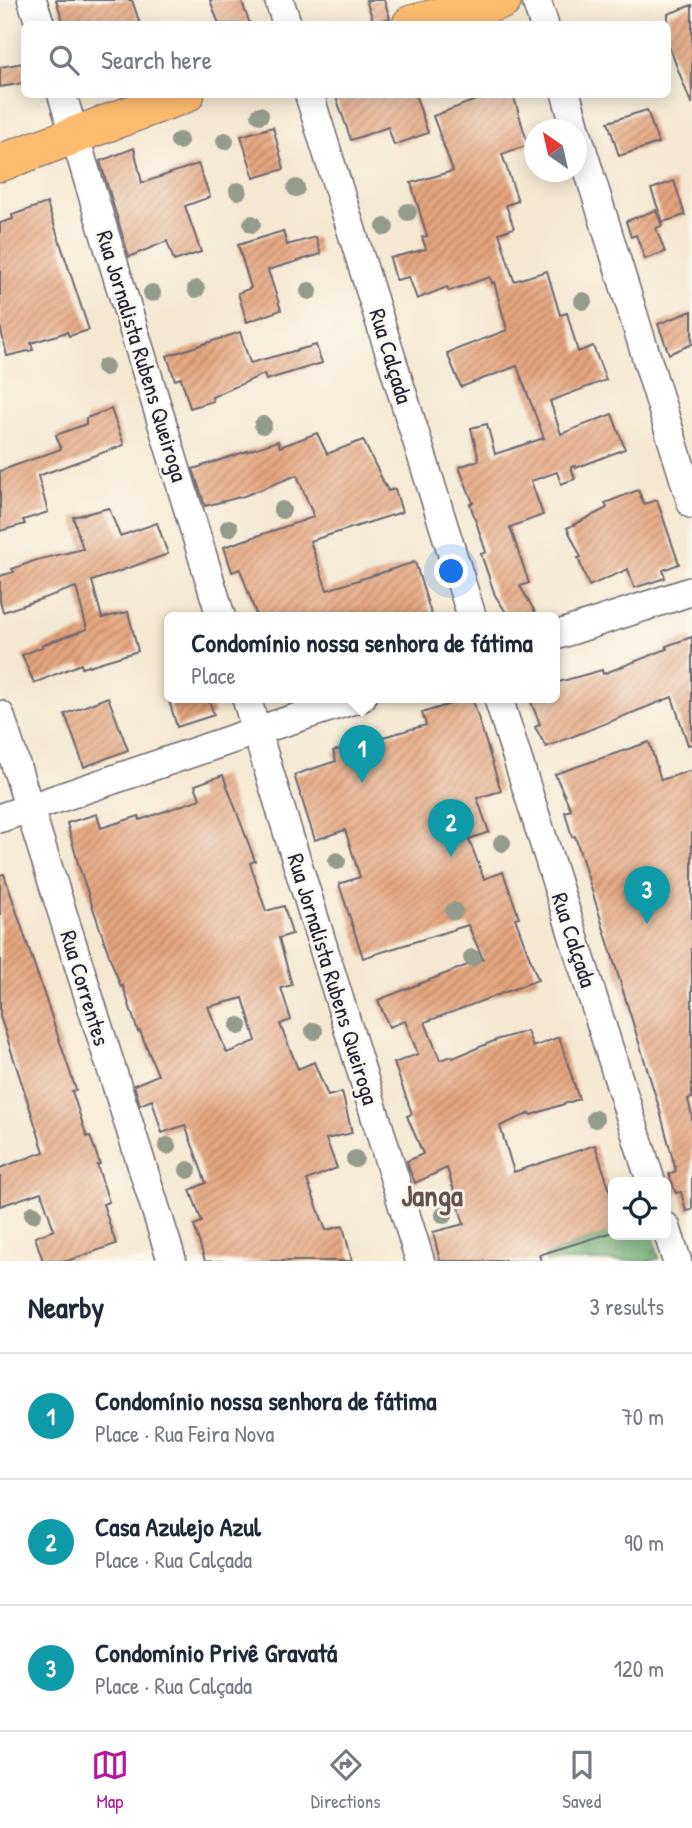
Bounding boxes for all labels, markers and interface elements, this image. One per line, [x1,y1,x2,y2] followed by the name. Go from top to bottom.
[21,21,671,98] search box
[45,41,83,79] icon: search
[101,42,212,77] text: Search here
[524,119,587,182] north arrow
[89,226,195,485] street label: Rua Jornalista Rubens Queiroga
[362,305,421,407] street label: Rua Calçada
[434,554,468,588] your location
[164,612,560,703] popup
[191,625,533,660] text: Condomínio nossa senhora de fátima
[191,660,236,691] text: Place
[339,725,385,783] pin: 1
[428,799,474,857] pin: 2
[280,849,386,1108] street label: Rua Jornalista Rubens Queiroga
[624,866,670,924] pin: 3
[545,889,604,991] street label: Rua Calçada
[53,926,118,1049] street label: Rua Correntes
[401,1175,463,1216] district label: Janga
[608,1177,671,1240] map controls
[608,1177,671,1240] button: locate
[28,1287,104,1327] text: Nearby
[589,1291,664,1322] text: 3 results
[95,1383,436,1418] text: Condomínio nossa senhora de fátima
[47,1401,55,1432] text: 1
[621,1401,664,1432] text: 70 m
[95,1418,274,1449] text: Place · Rua Feira Nova
[95,1509,261,1544] text: Casa Azulejo Azul
[46,1527,56,1558] text: 2
[624,1527,664,1558] text: 90 m
[95,1544,252,1575] text: Place · Rua Calçada
[95,1635,337,1670] text: Condomínio Privê Gravatá
[46,1653,56,1684] text: 3
[614,1653,664,1684] text: 120 m
[95,1670,252,1701] text: Place · Rua Calçada
[91,1746,129,1814] tab: Map
[311,1746,381,1814] tab: Directions
[562,1746,601,1814] tab: Saved

